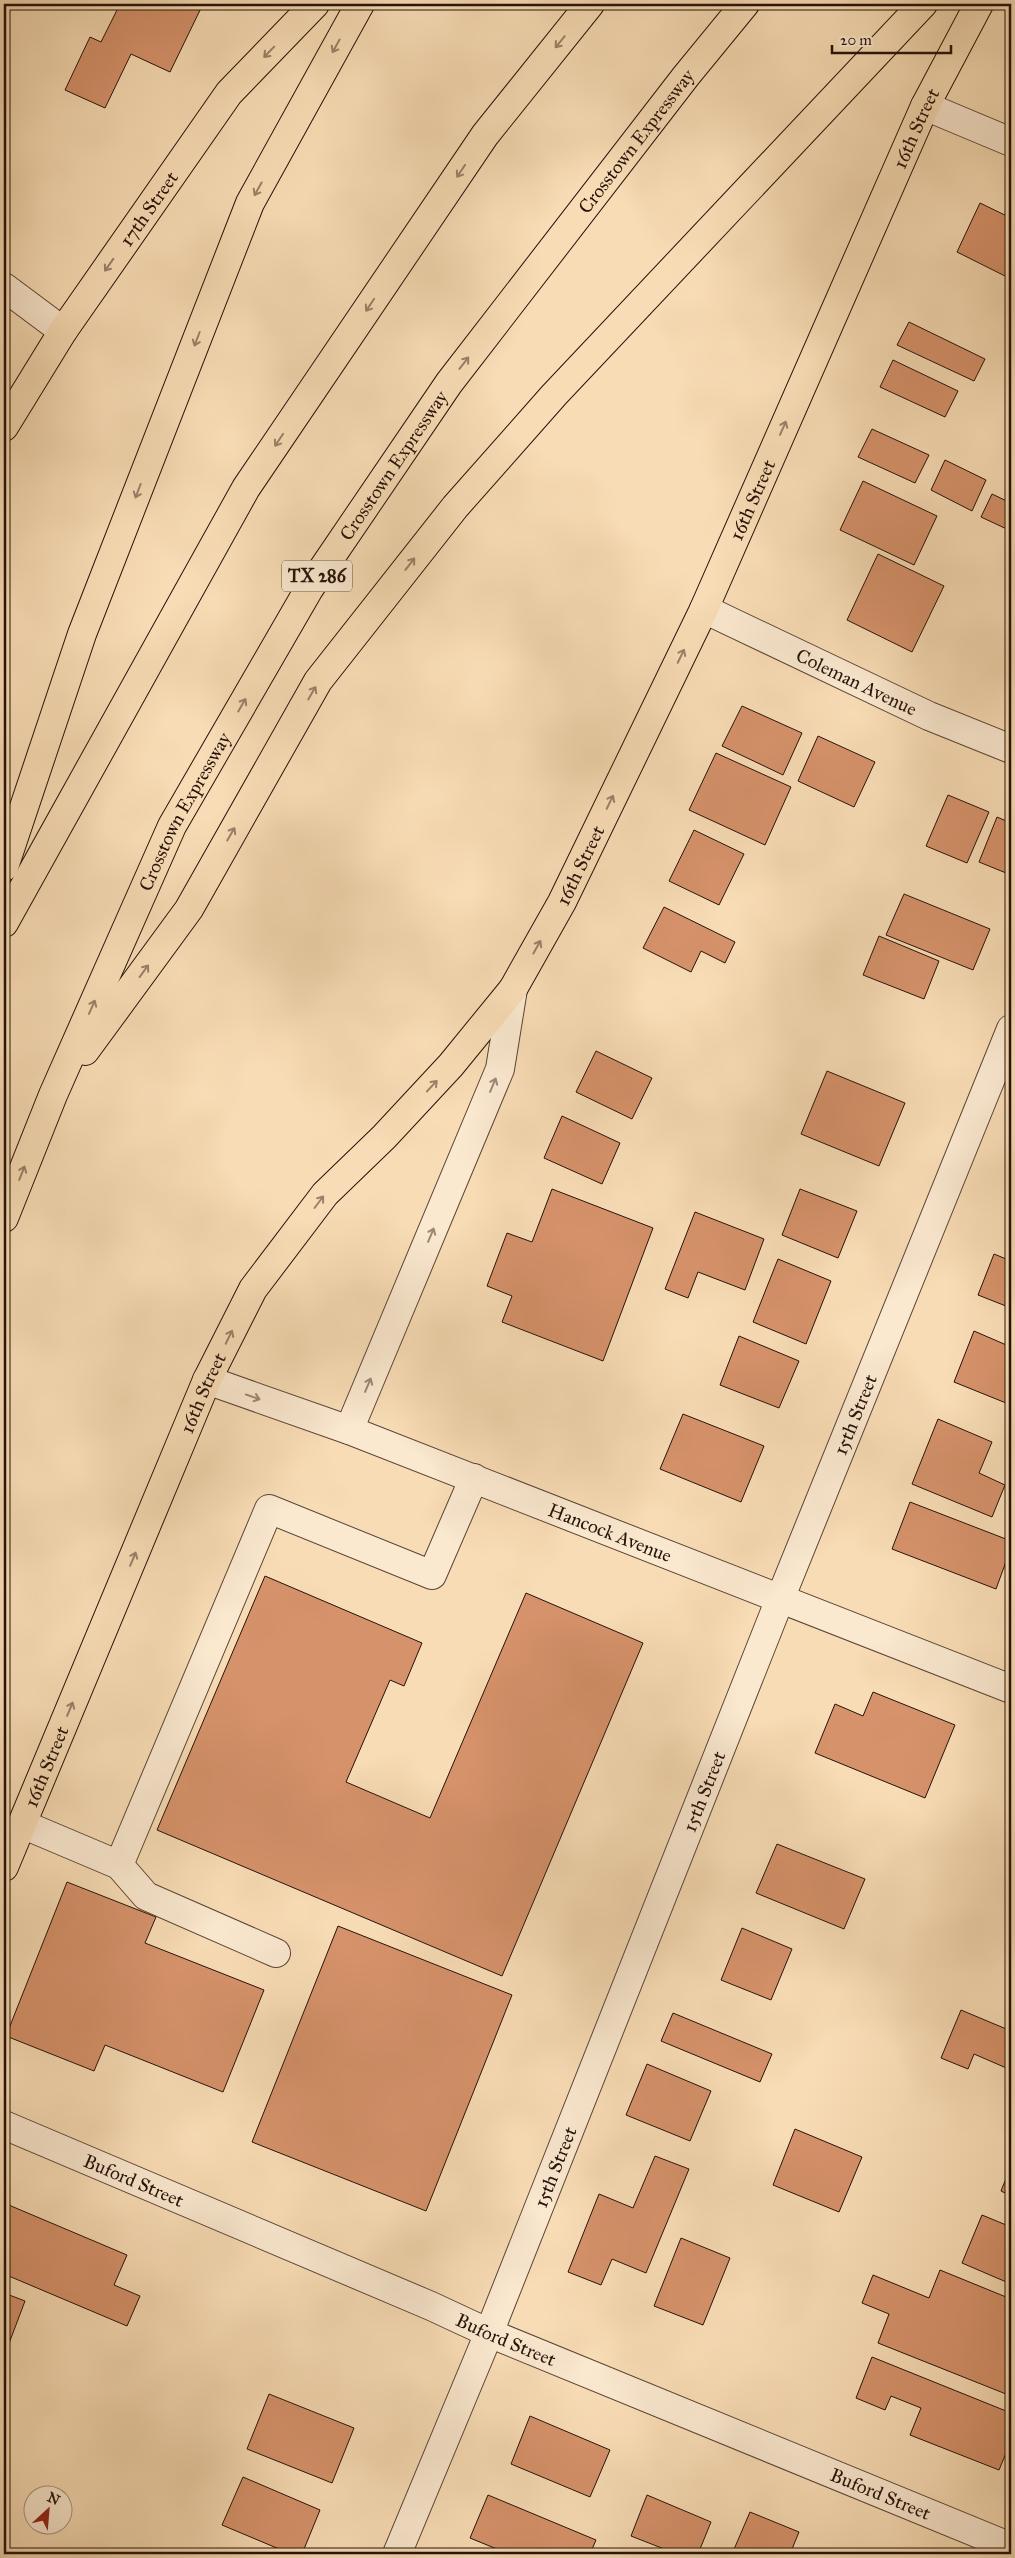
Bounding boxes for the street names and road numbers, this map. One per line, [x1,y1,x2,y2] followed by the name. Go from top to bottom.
[573,64,700,218] street label: Crosstown Expressway
[888,84,945,172] street label: 16th Street
[115,167,183,251] street label: 17th Street
[335,385,453,545] street label: Crosstown Expressway
[725,456,780,544] street label: 16th Street
[282,560,352,592] road number: TX 286
[792,643,921,721] street label: Coleman Avenue
[134,727,236,895] street label: Crosstown Expressway
[551,822,609,909] street label: 16th Street
[175,1349,231,1437] street label: 16th Street
[829,1371,882,1458] street label: 15th Street
[545,1498,675,1567] street label: Hancock Avenue
[19,1722,74,1811] street label: 16th Street
[678,1748,731,1835] street label: 15th Street
[529,2123,582,2211] street label: 15th Street
[80,2149,187,2212] street label: Buford Street
[452,2308,560,2371] street label: Buford Street
[827,2463,934,2525] street label: Buford Street

